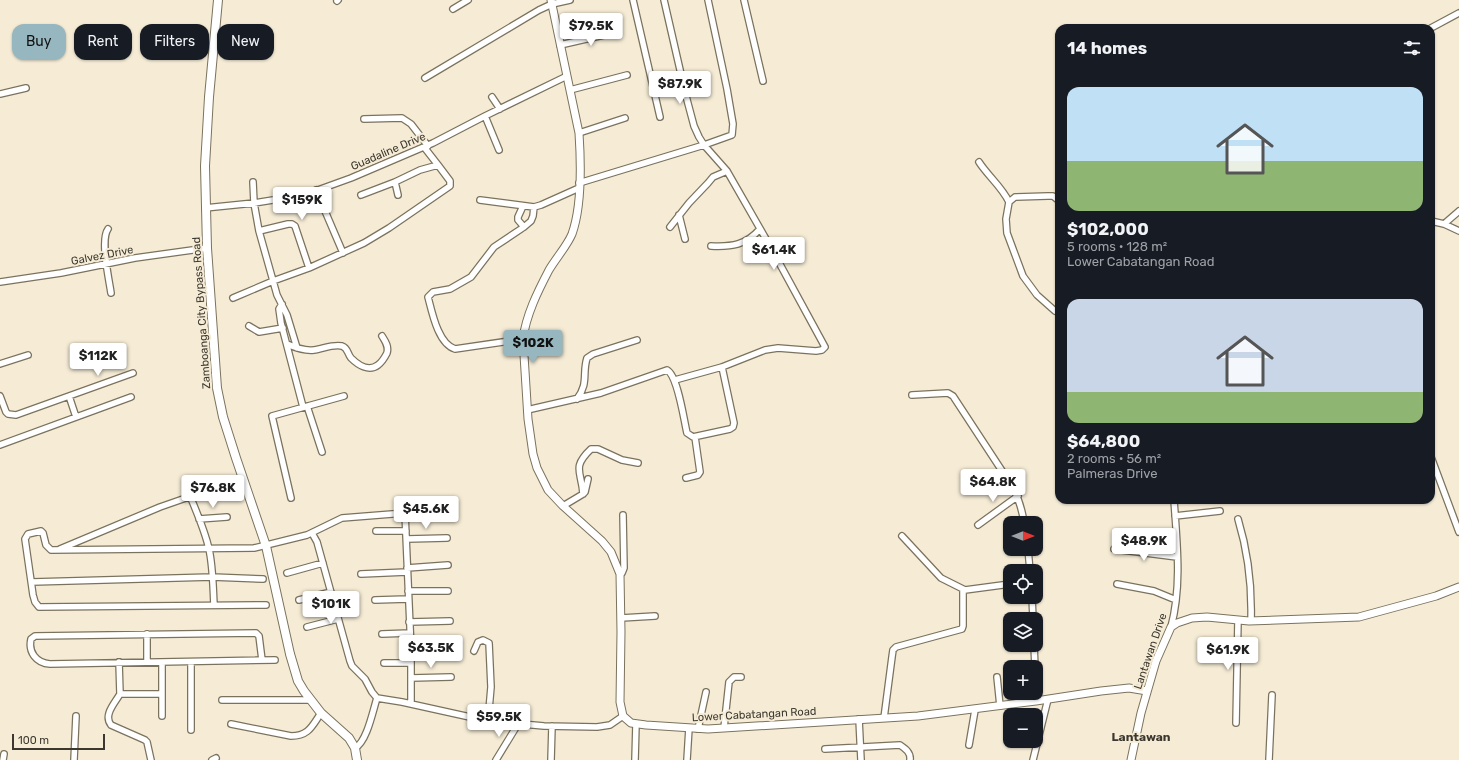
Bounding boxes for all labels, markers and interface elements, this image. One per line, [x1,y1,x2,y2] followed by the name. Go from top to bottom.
[558,13,624,47] pin: $79.5K
[569,18,613,33] text: $79.5K
[12,24,66,60] chip: Buy
[74,24,132,60] chip: Rent
[140,24,209,60] chip: Filters
[217,24,274,60] chip: New
[1401,37,1423,59] icon: filters
[1067,38,1147,58] text: 14 homes
[647,71,713,105] pin: $87.9K
[658,76,702,91] text: $87.9K
[1209,113,1281,185] icon: home
[349,130,428,173] street label: Guadaline Drive
[274,187,330,221] pin: $159K
[282,192,322,207] text: $159K
[1067,219,1149,239] text: $102,000
[190,237,213,389] street label: Zamboanga City Bypass Road
[741,237,807,271] pin: $61.4K
[1067,239,1167,254] text: 5 rooms · 128 m²
[752,242,796,257] text: $61.4K
[70,243,134,268] street label: Galvez Drive
[1067,254,1214,269] text: Lower Cabatangan Road
[1209,325,1281,397] icon: home
[505,330,561,364] pin: $102K
[512,335,554,350] text: $102K
[70,343,126,377] pin: $112K
[79,348,117,363] text: $112K
[1067,431,1140,451] text: $64,800
[1067,451,1161,466] text: 2 rooms · 56 m²
[1067,466,1158,481] text: Palmeras Drive
[960,469,1026,503] pin: $64.8K
[970,474,1017,489] text: $64.8K
[180,475,246,509] pin: $76.8K
[190,480,236,495] text: $76.8K
[393,496,459,530] pin: $45.6K
[403,501,449,516] text: $45.6K
[1003,516,1043,556] north arrow
[1003,516,1043,748] map controls
[1111,528,1177,562] pin: $48.9K
[1121,533,1167,548] text: $48.9K
[1003,564,1043,604] button: locate
[303,591,359,625] pin: $101K
[311,596,351,611] text: $101K
[1131,611,1170,691] street label: Lantawan Drive
[1003,612,1043,652] button: layers
[398,635,464,669] pin: $63.5K
[1195,637,1261,671] pin: $61.9K
[408,640,454,655] text: $63.5K
[1206,642,1250,657] text: $61.9K
[1003,660,1043,700] button: +
[466,704,532,738] pin: $59.5K
[691,705,817,724] street label: Lower Cabatangan Road
[1003,708,1043,748] button: −
[476,709,522,724] text: $59.5K
[1111,730,1171,744] district label: Lantawan
[12,732,105,751] scale bar
[18,734,49,747] text: 100 m

